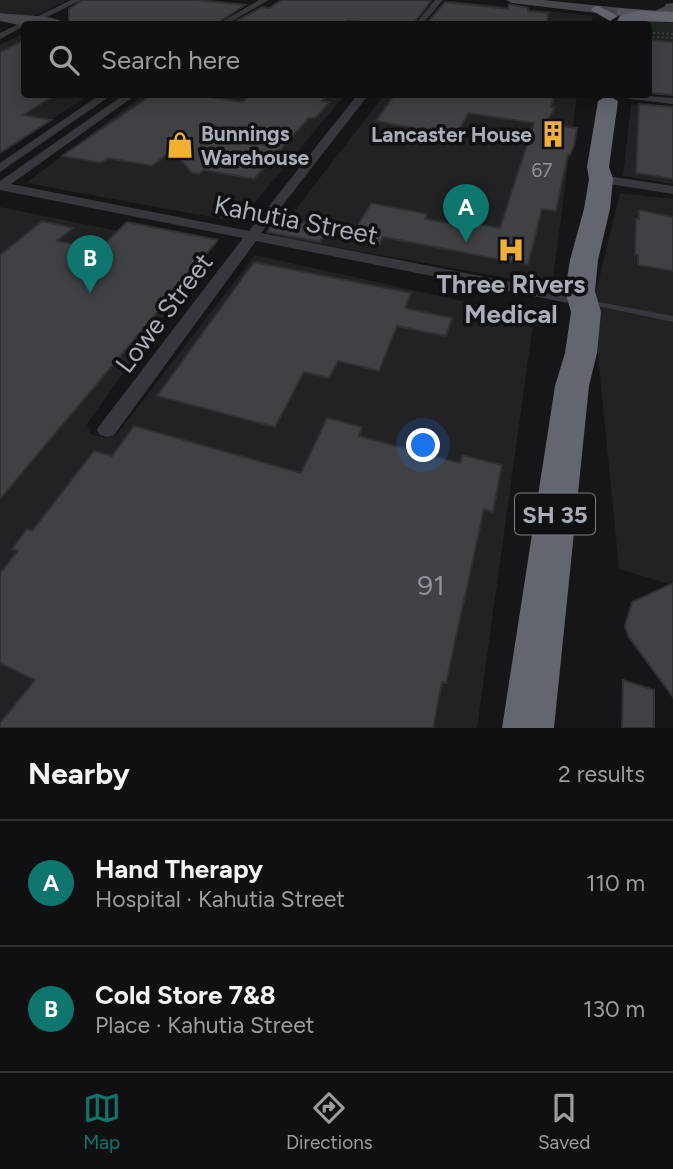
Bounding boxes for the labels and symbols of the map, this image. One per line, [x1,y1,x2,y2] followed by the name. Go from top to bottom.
[538,119,568,149] building icon: Lancaster House
[201,121,309,170] place label: Bunnings Warehouse
[371,122,532,147] place label: Lancaster House
[165,130,195,160] shop icon: Bunnings Warehouse
[532,159,552,182] house number: 67
[443,184,489,242] pin: A
[211,188,381,252] street label: Kahutia Street
[67,235,113,293] pin: B
[496,235,526,265] hospital icon: Three Rivers Medical
[109,247,220,379] street label: Lowe Street
[437,268,585,330] place label: Three Rivers Medical
[406,428,440,462] your location
[515,494,595,534] road number: SH 35
[417,568,445,602] house number: 91

